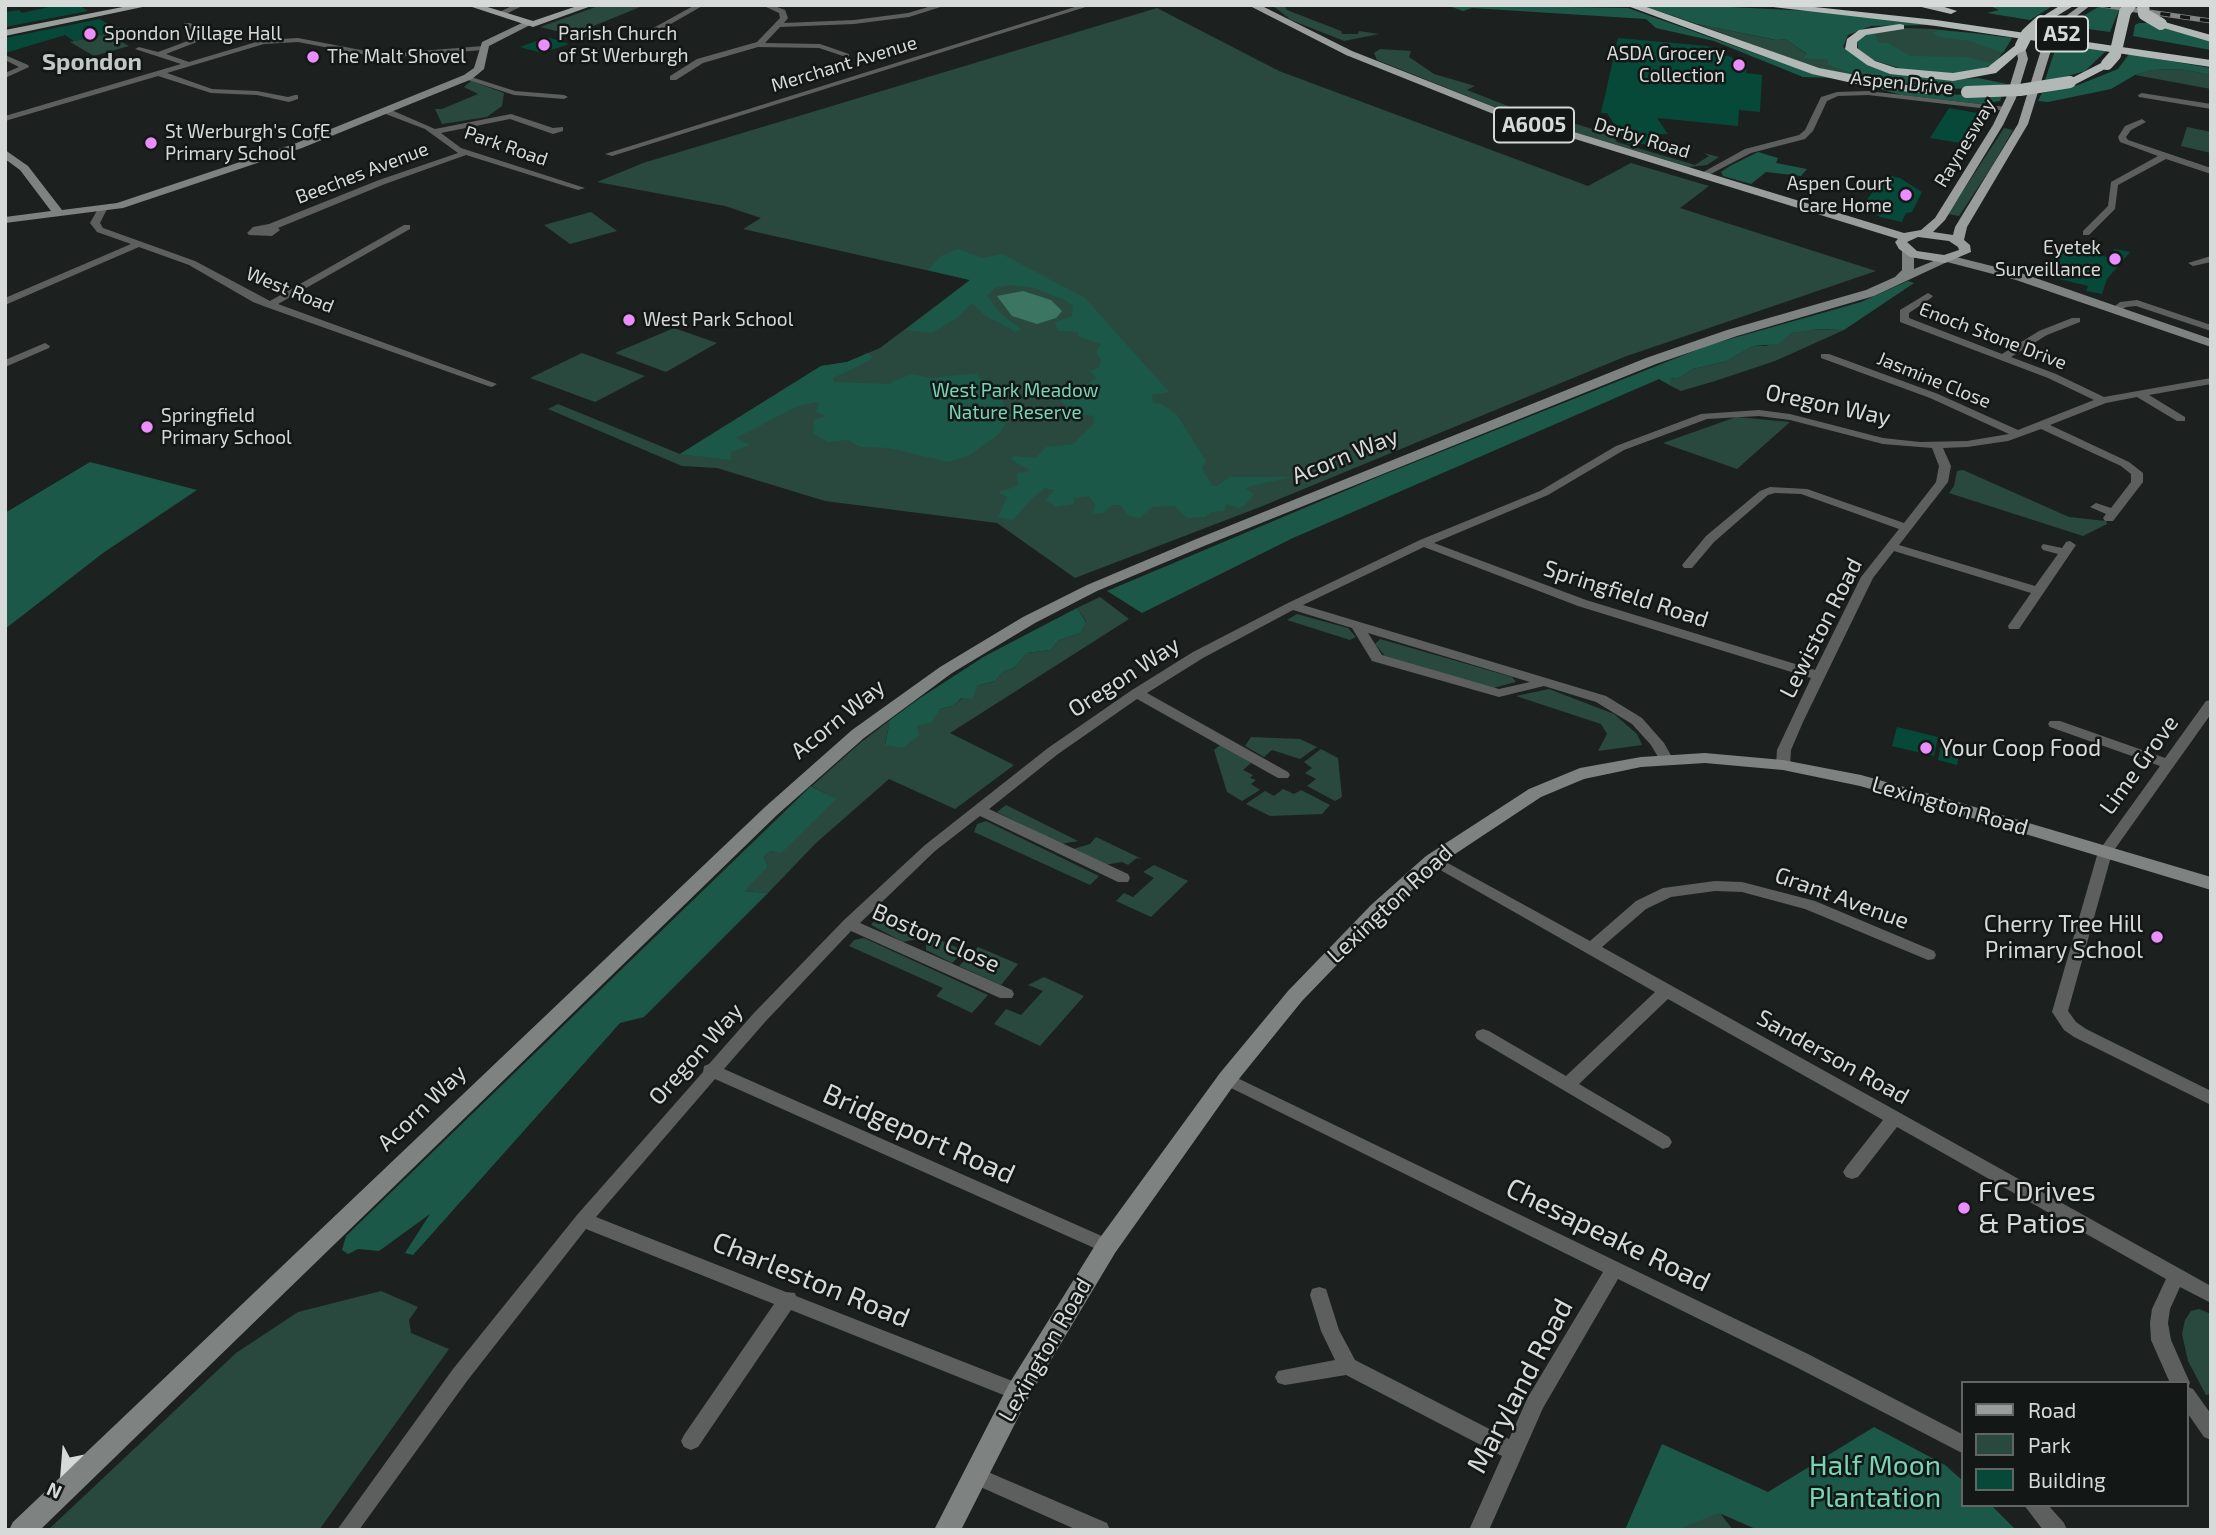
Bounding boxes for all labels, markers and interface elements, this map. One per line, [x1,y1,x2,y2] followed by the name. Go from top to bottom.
[2036,16,2088,52] road number: A52
[104,23,282,45] place label: Spondon Village Hall
[558,23,689,67] place label: Parish Church of St Werburgh
[82,26,98,42] marker: Spondon Village Hall
[768,31,920,97] street label: Merchant Avenue
[536,37,552,53] marker: Parish Church of St Werburgh
[1607,43,1725,87] place label: ASDA Grocery Collection
[327,46,466,68] place label: The Malt Shovel
[42,48,142,76] district label: Spondon
[305,49,321,65] marker: The Malt Shovel
[1731,57,1747,73] marker: ASDA Grocery Collection
[1850,66,1954,100] street label: Aspen Drive
[1930,95,2000,191] street label: Raynesway
[1494,108,1574,142] road number: A6005
[1591,113,1693,163] street label: Derby Road
[165,121,330,165] place label: St Werburgh's CofE Primary School
[461,121,551,171] street label: Park Road
[143,135,159,151] marker: St Werburgh's CofE Primary School
[292,137,432,209] street label: Beeches Avenue
[1787,173,1892,217] place label: Aspen Court Care Home
[1898,187,1914,203] marker: Aspen Court Care Home
[1995,237,2101,281] place label: Eyetek Surveillance
[2107,251,2123,267] marker: Eyetek Surveillance
[243,262,337,318] street label: West Road
[1916,297,2070,375] street label: Enoch Stone Drive
[643,309,793,331] place label: West Park School
[621,312,637,328] marker: West Park School
[1874,347,1994,413] street label: Jasmine Close
[1763,378,1893,432] street label: Oregon Way
[932,380,1098,424] park label: West Park Meadow Nature Reserve
[161,405,292,449] place label: Springfield Primary School
[139,419,155,435] marker: Springfield Primary School
[1288,422,1402,490] street label: Acorn Way
[1774,553,1868,703] street label: Lewiston Road
[1540,554,1712,634] street label: Springfield Road
[1063,631,1185,723] street label: Oregon Way
[786,673,890,765] street label: Acorn Way
[2094,710,2184,820] street label: Lime Grove
[1940,734,2101,762] place label: Your Coop Food
[1918,740,1934,756] marker: Your Coop Food
[1869,770,2031,842] street label: Lexington Road
[1322,839,1458,969] street label: Lexington Road
[1771,861,1913,935] street label: Grant Avenue
[868,898,1004,978] street label: Boston Close
[1984,910,2143,964] place label: Cherry Tree Hill Primary School
[2149,929,2165,945] marker: Cherry Tree Hill Primary School
[643,997,749,1111] street label: Oregon Way
[1752,1004,1914,1110] street label: Sanderson Road
[372,1059,472,1157] street label: Acorn Way
[818,1077,1020,1191] street label: Bridgeport Road
[1500,1171,1716,1299] street label: Chesapeake Road
[1978,1175,2096,1241] place label: FC Drives & Patios
[1956,1200,1972,1216] marker: FC Drives & Patios
[707,1225,915,1335] street label: Charleston Road
[993,1273,1097,1427] street label: Lexington Road
[1460,1293,1580,1479] street label: Maryland Road
[1960,1381,2188,1507] legend
[2028,1397,2076,1422] text: Road
[2028,1432,2071,1457] text: Park
[28,1437,98,1507] north arrow
[1809,1449,1941,1515] park label: Half Moon Plantation
[2028,1467,2106,1492] text: Building
[43,1478,65,1505] text: N

